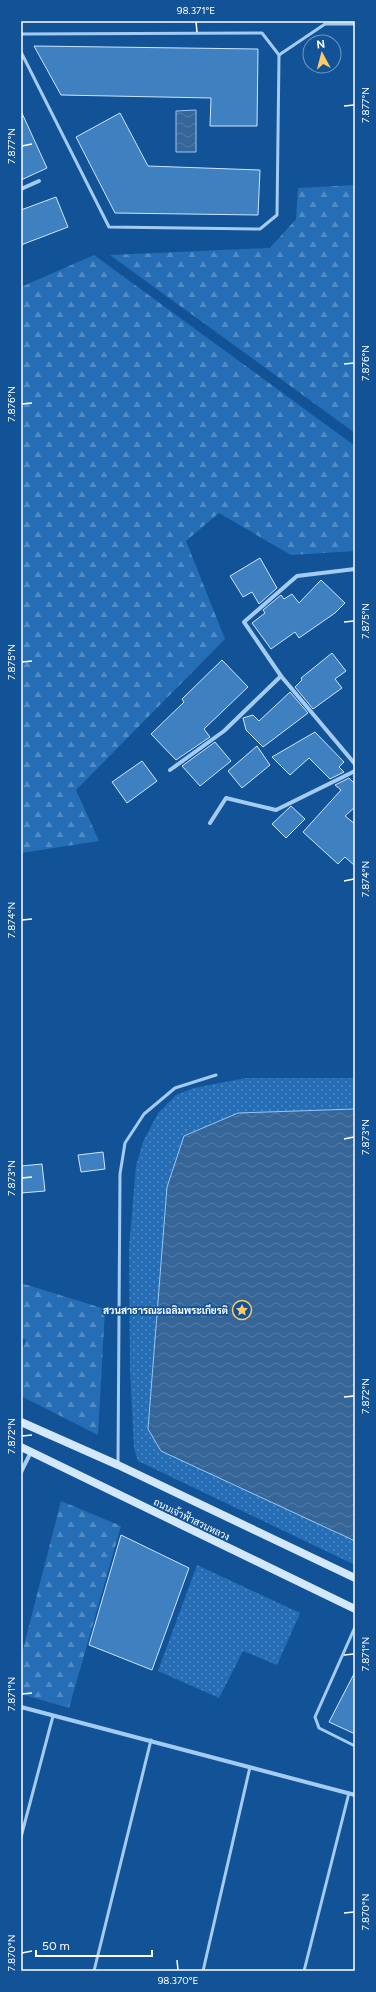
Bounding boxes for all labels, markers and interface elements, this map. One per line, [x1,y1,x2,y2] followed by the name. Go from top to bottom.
[177,4,215,17] text: 98.371°E
[302,34,342,74] north arrow
[316,38,326,52] text: N
[359,87,372,123] text: 7.877°N
[5,128,18,164] text: 7.877°N
[359,345,372,381] text: 7.876°N
[5,386,18,422] text: 7.876°N
[359,603,372,639] text: 7.875°N
[5,644,18,680] text: 7.875°N
[359,861,372,897] text: 7.874°N
[5,902,18,938] text: 7.874°N
[359,1119,372,1155] text: 7.873°N
[5,1160,18,1196] text: 7.873°N
[231,1299,253,1321] place icon: สวนสาธารณะเฉลิมพระเกียรติ
[103,1304,228,1317] place label: สวนสาธารณะเฉลิมพระเกียรติ
[359,1378,372,1414] text: 7.872°N
[5,1418,18,1454] text: 7.872°N
[152,1495,232,1544] street label: ถนนเจ้าฟ้าสวนหลวง
[359,1637,372,1671] text: 7.871°N
[5,1677,18,1711] text: 7.871°N
[359,1894,372,1930] text: 7.870°N
[36,1932,152,1958] scale bar
[5,1935,18,1971] text: 7.870°N
[42,1939,70,1953] text: 50 m
[158,1974,198,1987] text: 98.370°E

